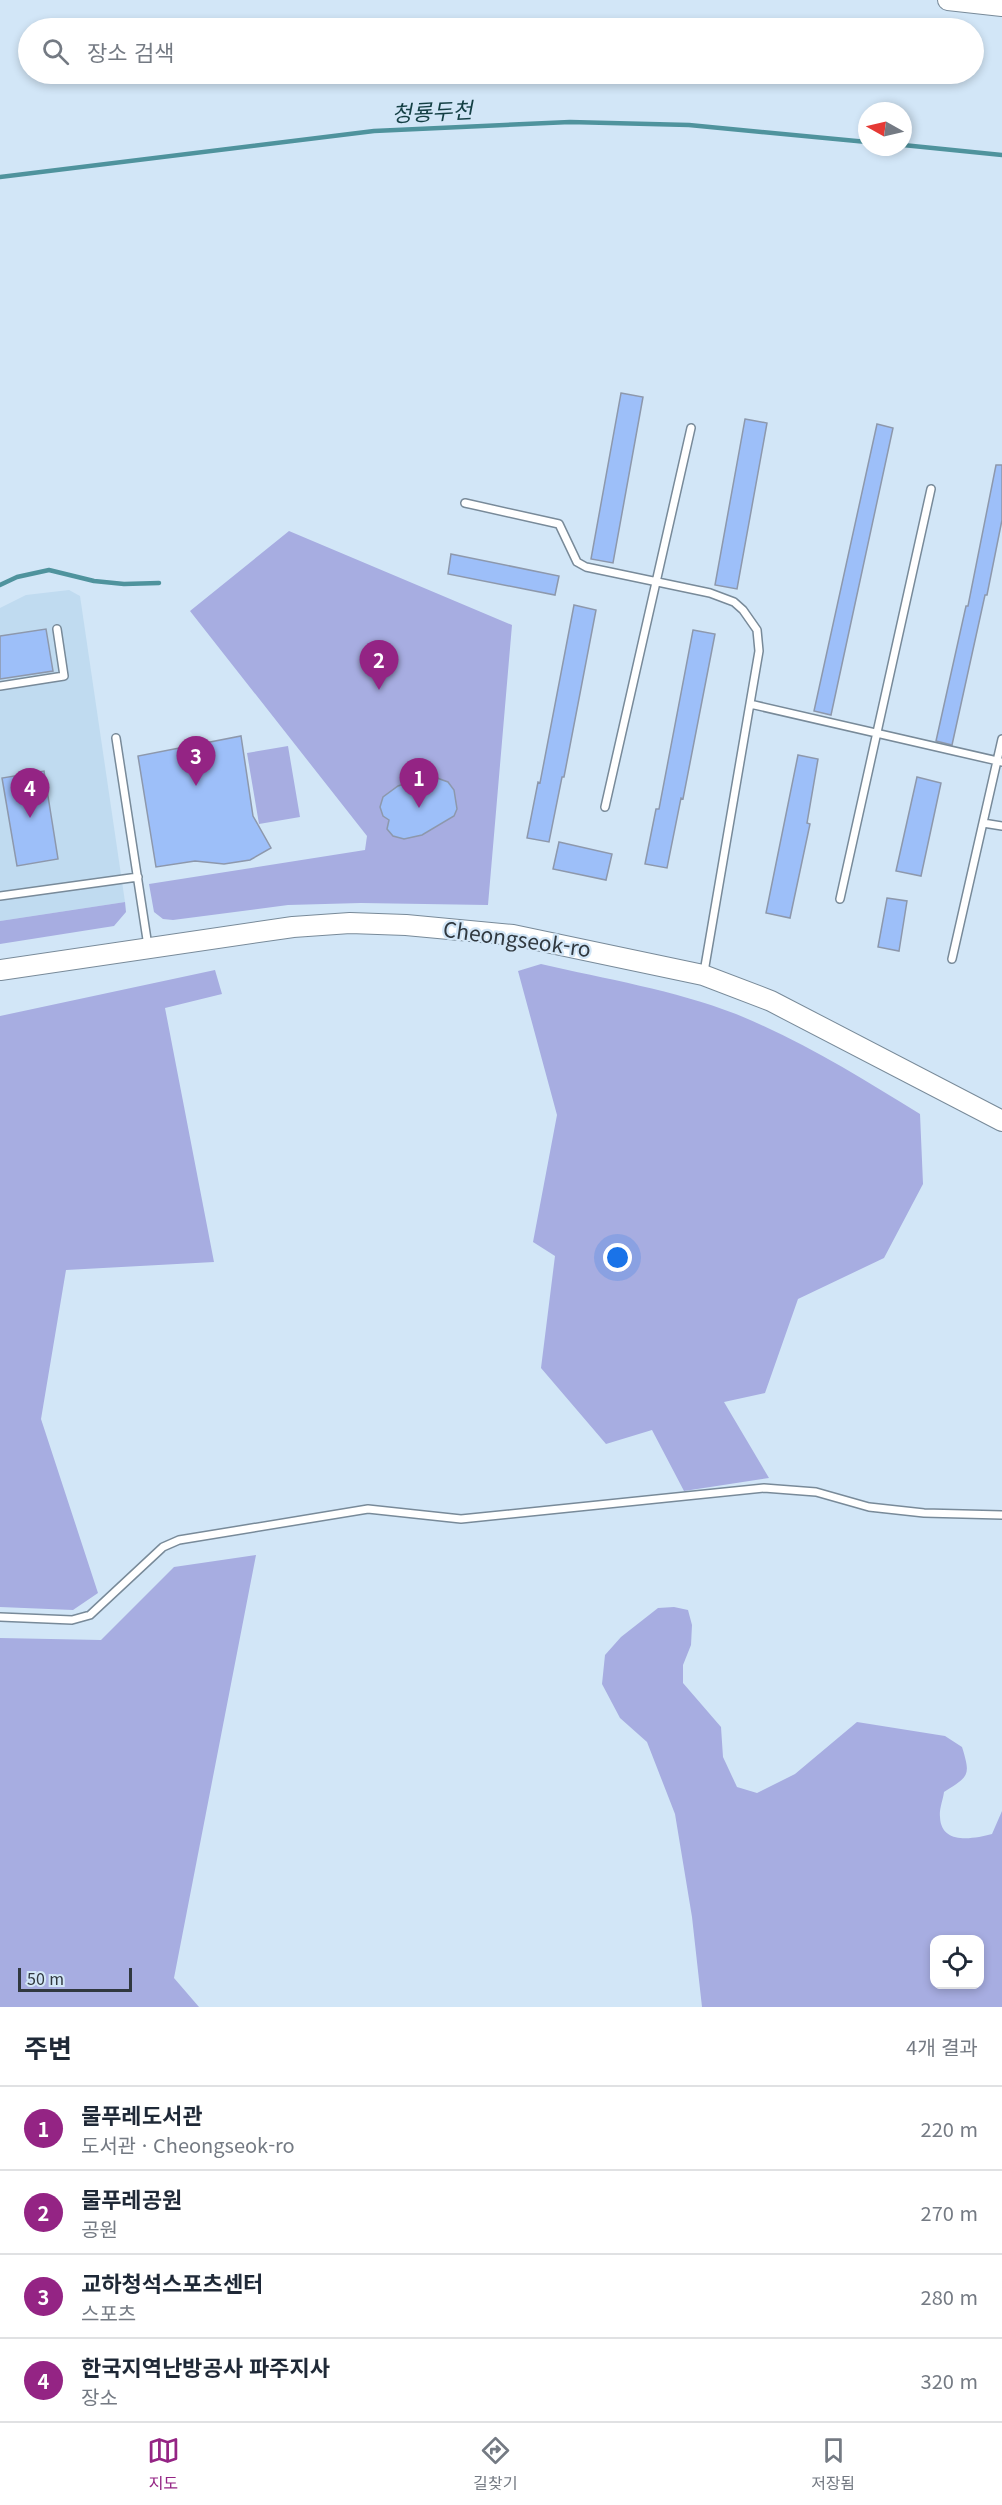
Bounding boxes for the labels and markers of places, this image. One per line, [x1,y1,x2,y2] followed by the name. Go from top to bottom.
[360,640,398,690] pin: 2
[176,736,216,786] pin: 3
[400,758,438,808] pin: 1
[10,768,50,818] pin: 4

